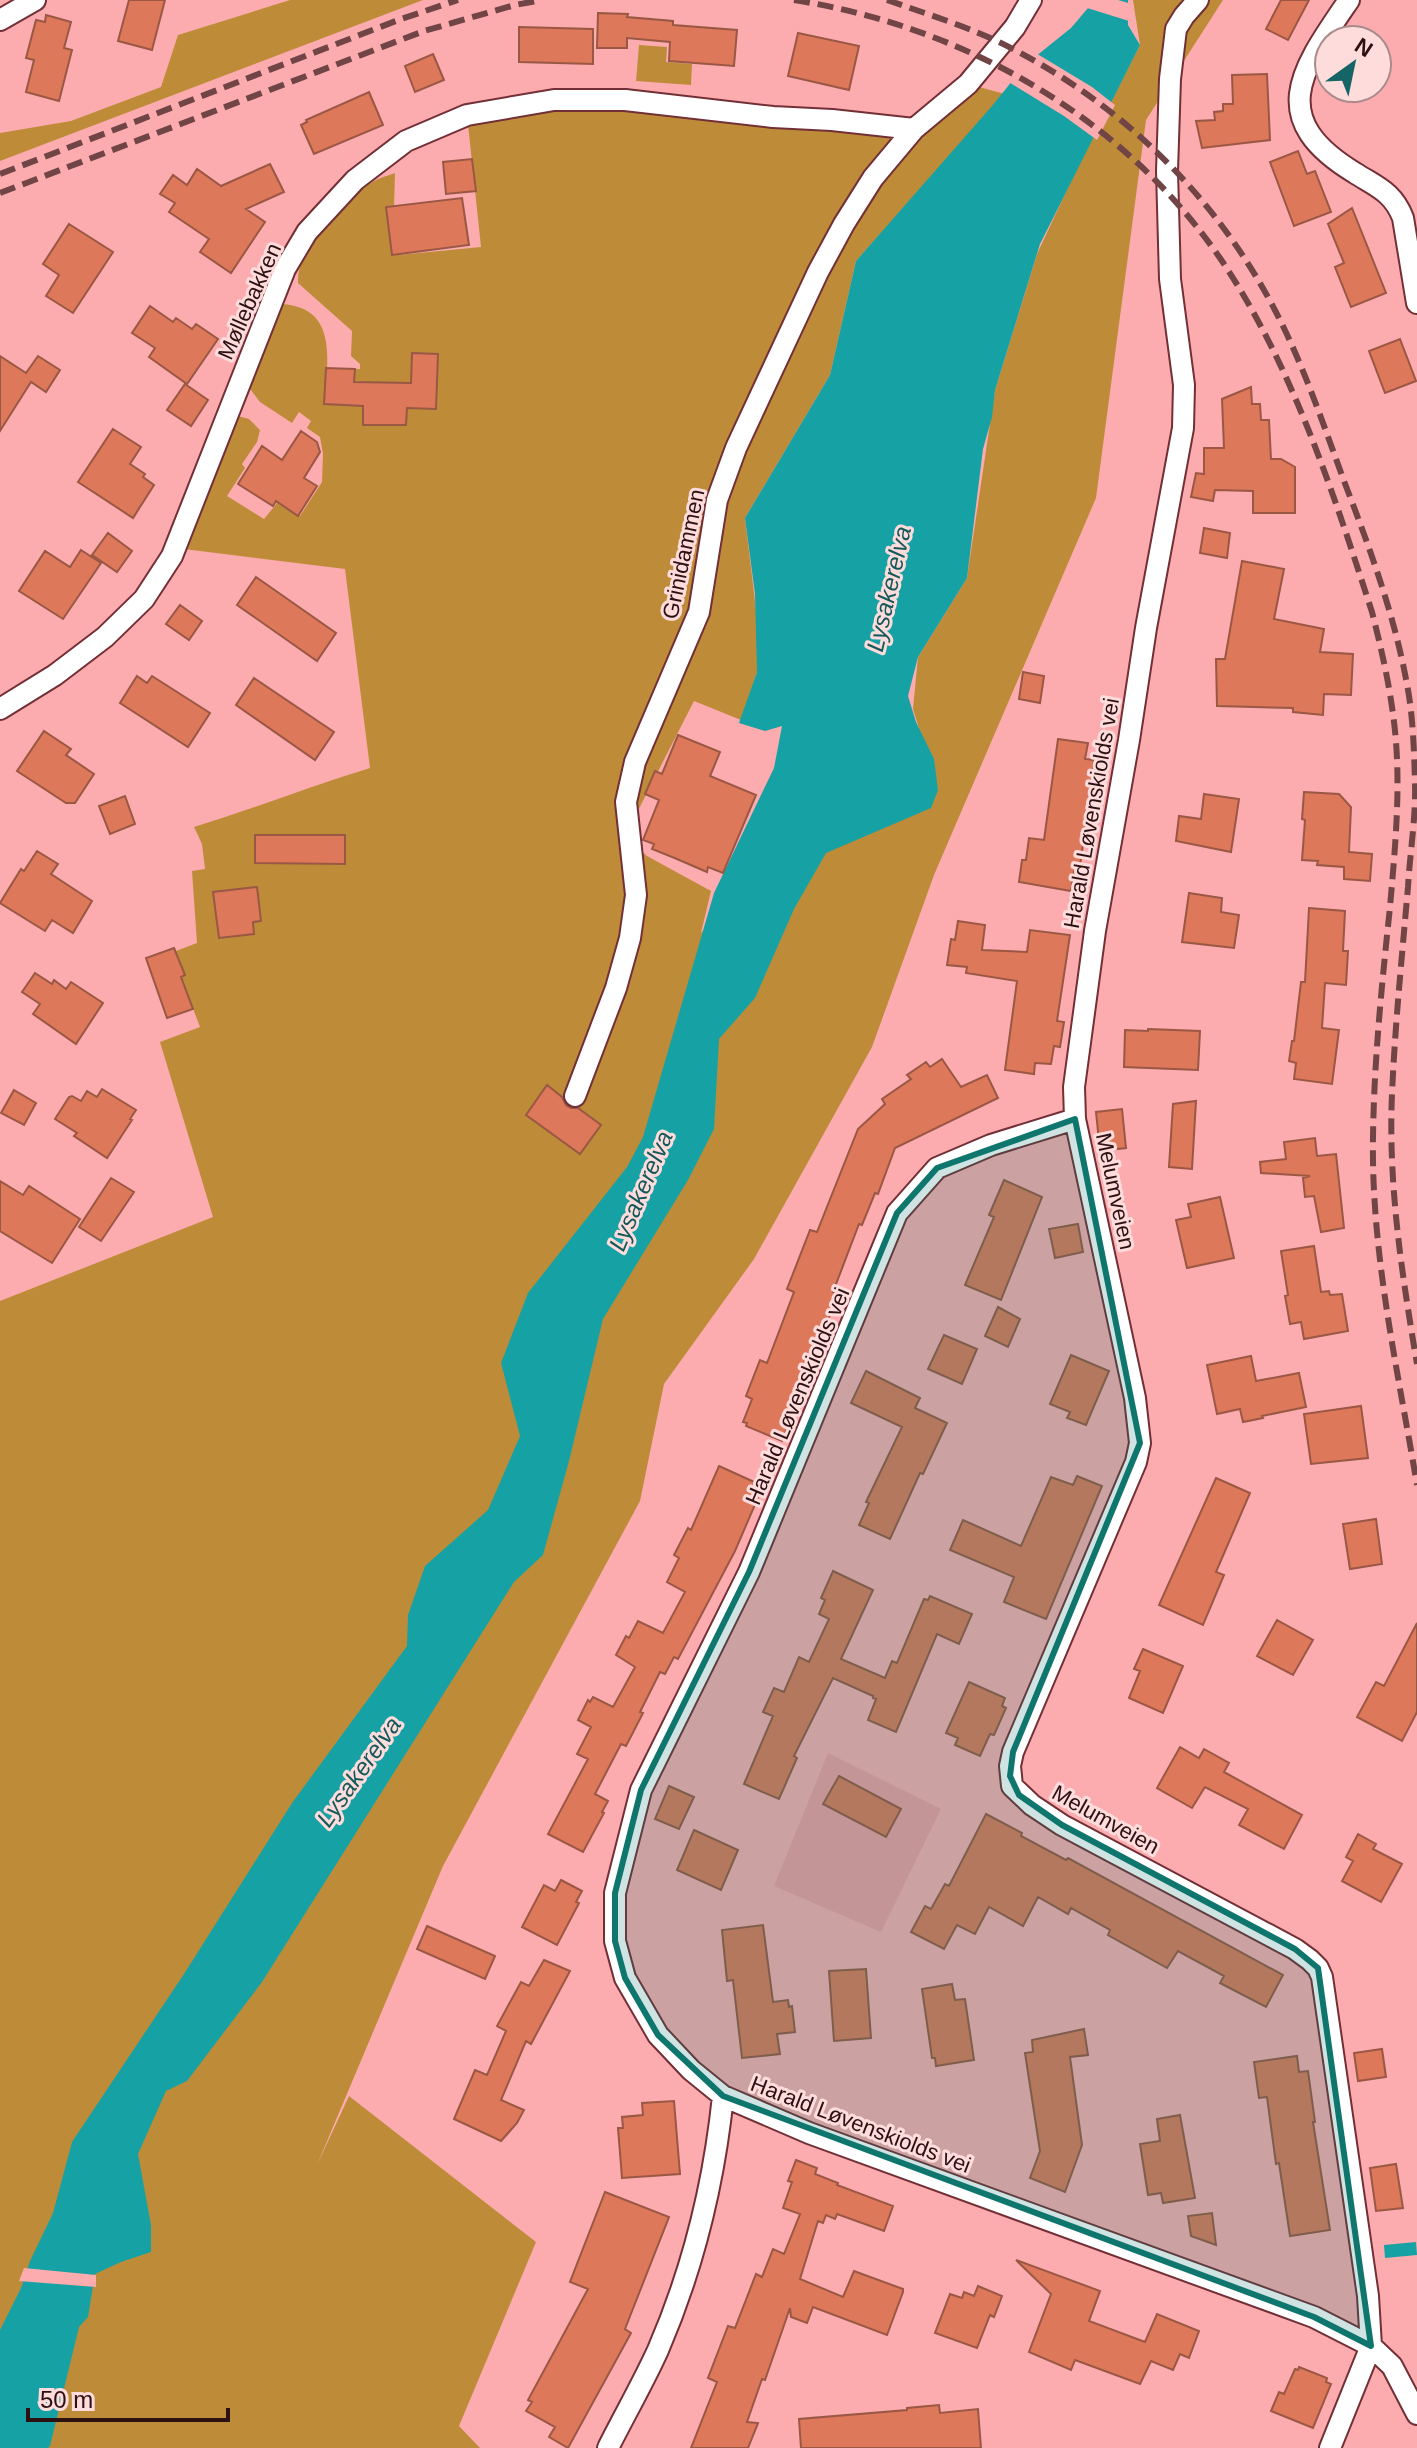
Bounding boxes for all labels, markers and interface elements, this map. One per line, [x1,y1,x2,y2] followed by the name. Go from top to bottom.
[1313,24,1393,104] north arrow
[1350,33,1377,62] text: N
[213,239,286,363] street label: Møllebakken
[658,487,709,621] street label: Grinidammen
[861,524,916,654] water label: Lysakerelva
[1059,696,1124,930] street label: Harald Løvenskiolds vei
[603,1127,678,1255] water label: Lysakerelva
[1091,1130,1140,1252] street label: Melumveien
[740,1284,855,1509] street label: Harald Løvenskiolds vei
[311,1712,406,1832] water label: Lysakerelva
[1048,1780,1164,1859] street label: Melumveien
[747,2071,974,2178] street label: Harald Løvenskiolds vei
[28,2372,228,2422] scale bar
[40,2386,93,2413] text: 50 m

